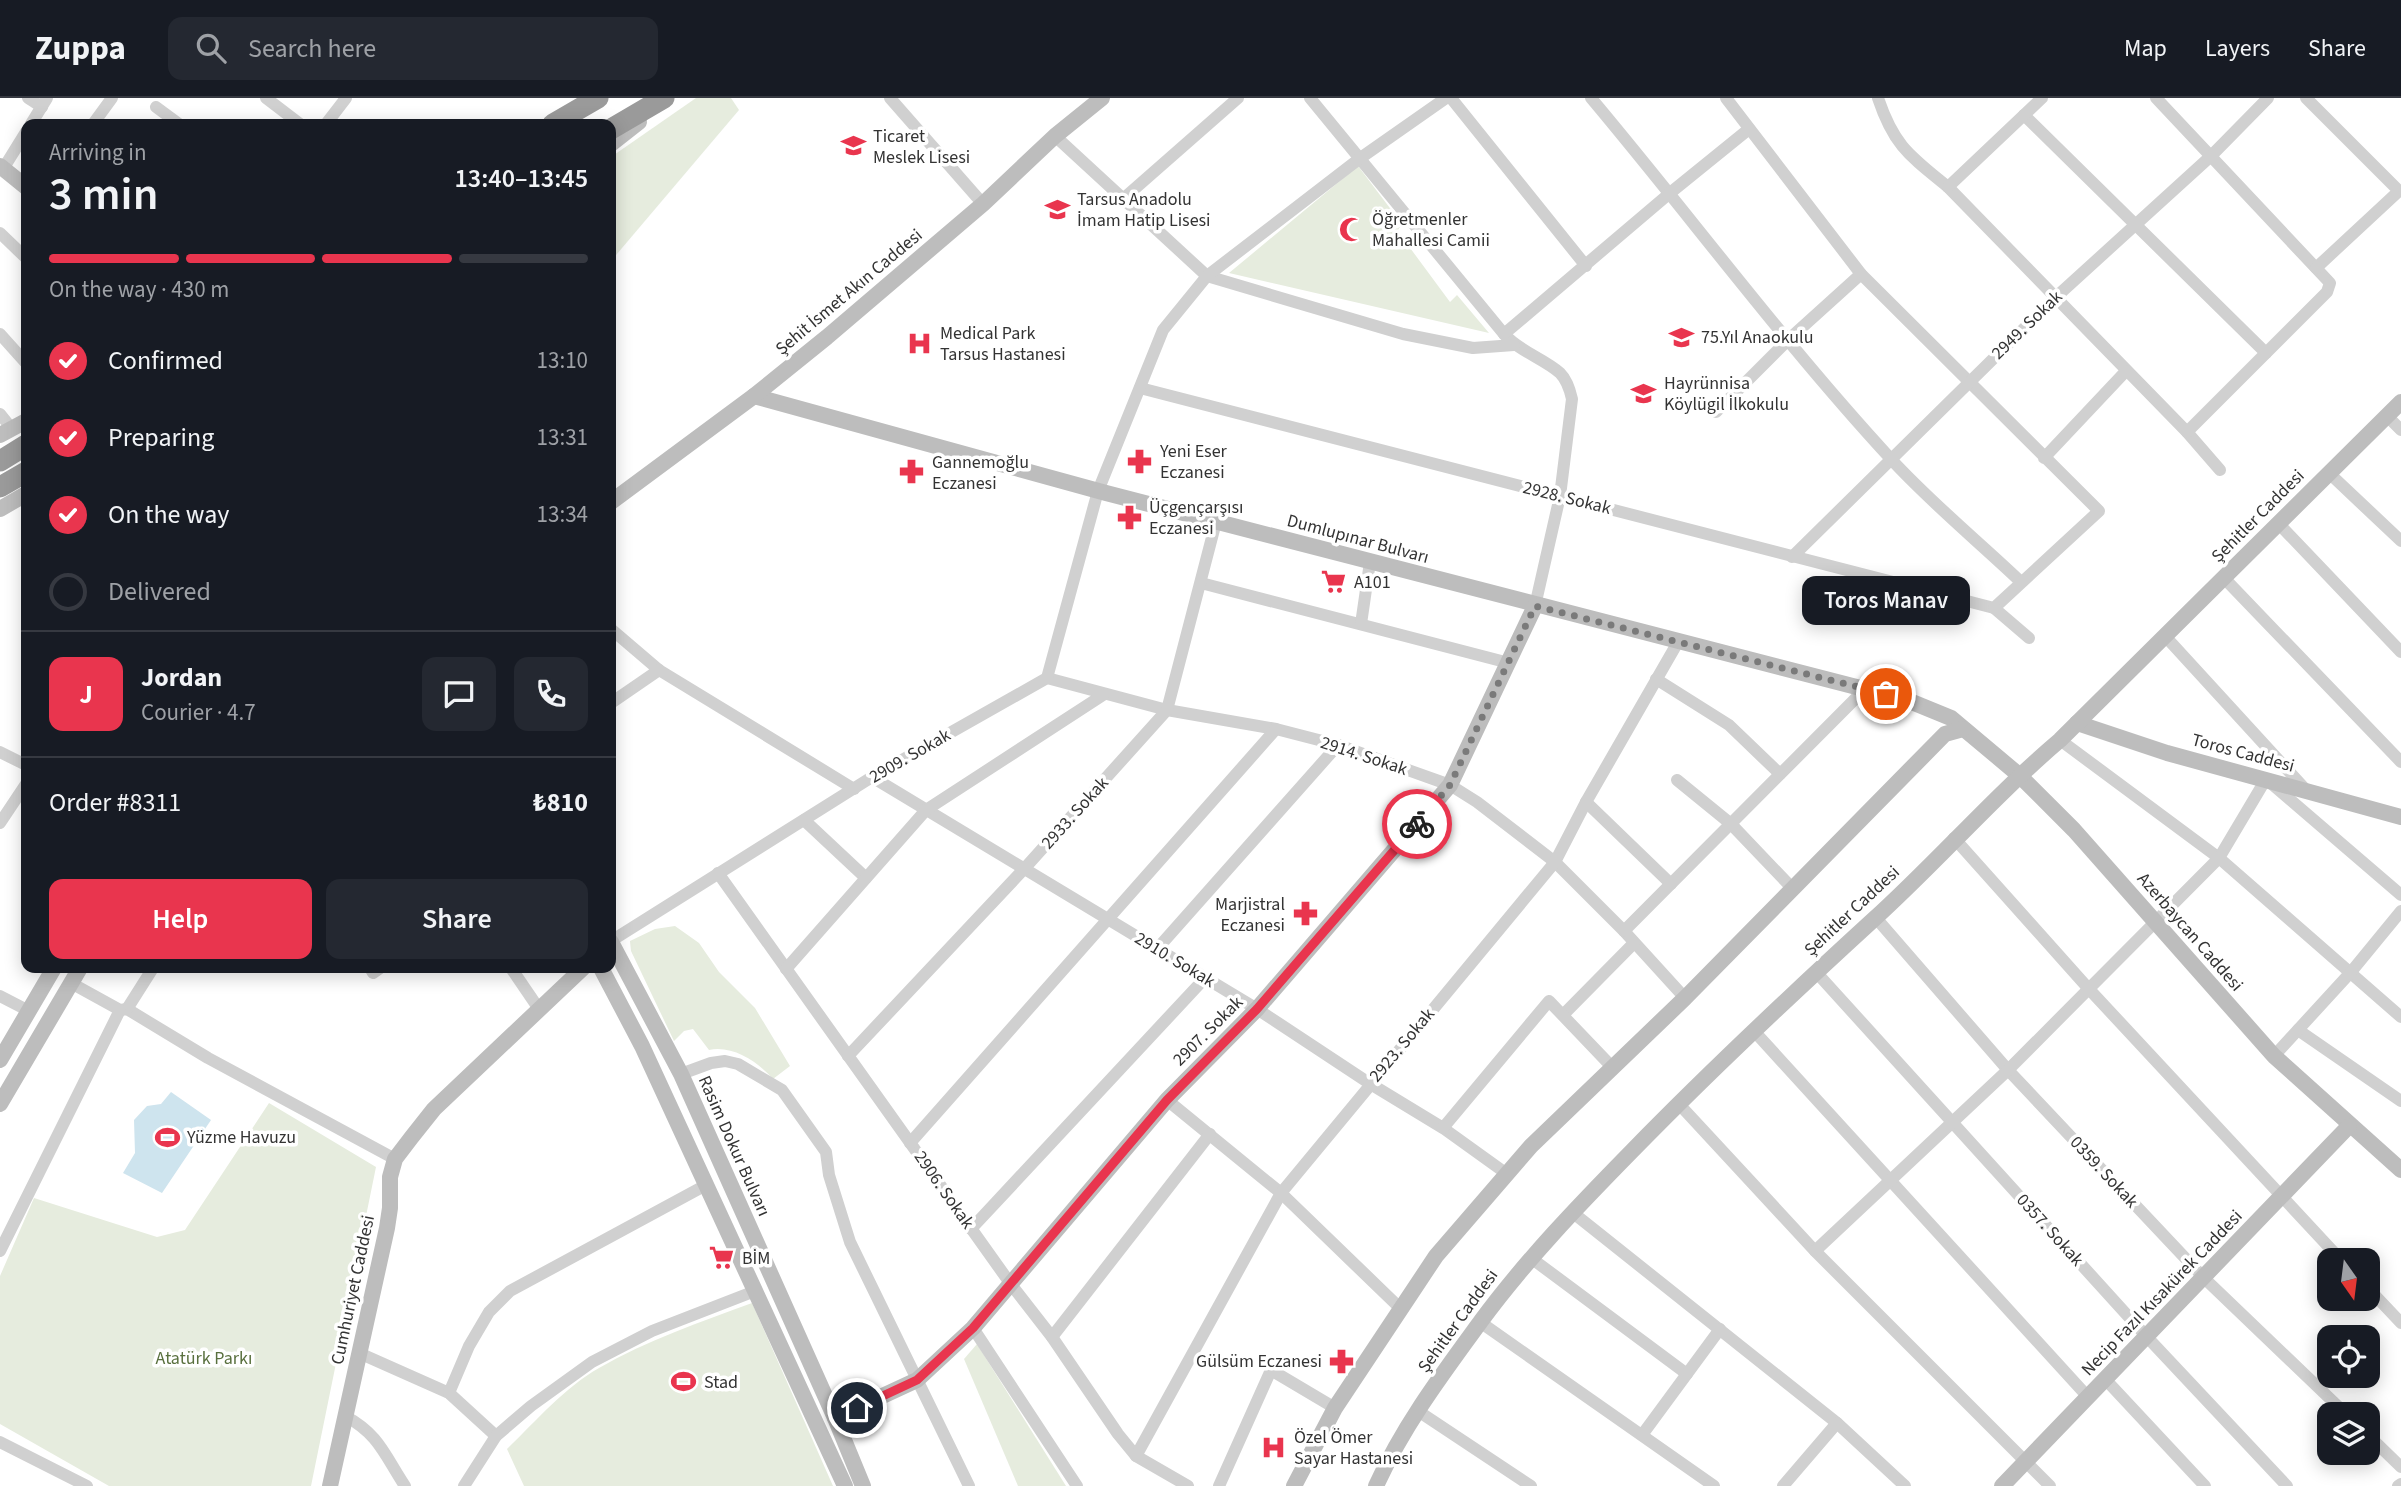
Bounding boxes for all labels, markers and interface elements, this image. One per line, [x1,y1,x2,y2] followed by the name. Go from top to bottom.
[168,17,658,80] search box
[35,25,126,72] text: Zuppa
[192,29,230,67] icon: search
[248,30,376,67] text: Search here
[2124,31,2167,66] text: Map
[2205,31,2270,66] text: Layers
[2308,31,2366,66] text: Share
[873,124,970,170] place label: Ticaret Meslek Lisesi
[839,132,867,160] school or university icon: Ticaret Meslek Lisesi
[49,136,147,169] text: Arriving in
[455,160,588,197] text: 13:40–13:45
[49,162,158,227] text: 3 min
[1077,187,1211,233] place label: Tarsus Anadolu İmam Hatip Lisesi
[1043,195,1071,223] school or university icon: Tarsus Anadolu İmam Hatip Lisesi
[1372,207,1490,253] place label: Öğretmenler Mahallesi Camii
[1338,215,1366,243] mosque icon: Öğretmenler Mahallesi Camii
[770,223,928,361] street label: Şehit İsmet Akın Caddesi
[49,273,229,306] text: On the way · 430 m
[1986,285,2068,365] street label: 2949. Sokak
[940,321,1066,367] place label: Medical Park Tarsus Hastanesi
[1667,323,1695,351] school or university icon: 75.Yıl Anaokulu
[1701,325,1813,350] place label: 75.Yıl Anaokulu
[906,329,934,357] hospital icon: Medical Park Tarsus Hastanesi
[49,342,87,380] icon: check
[108,342,223,379] text: Confirmed
[537,344,588,377] text: 13:10
[1664,371,1789,417] place label: Hayrünnisa Köylügil İlkokulu
[1630,379,1658,407] school or university icon: Hayrünnisa Köylügil İlkokulu
[49,419,87,457] icon: check
[108,419,214,456] text: Preparing
[537,421,588,454] text: 13:31
[1159,439,1228,485] place label: Yeni Eser Eczanesi
[1126,447,1154,475] pharmacy icon: Yeni Eser Eczanesi
[932,450,1029,496] place label: Gannemoğlu Eczanesi
[898,458,926,486] pharmacy icon: Gannemoğlu Eczanesi
[2206,464,2310,568] street label: Şehitler Caddesi
[1520,475,1614,521] street label: 2928. Sokak
[1149,495,1244,541] place label: Üçgençarşısı Eczanesi
[49,496,87,534] icon: check
[108,496,229,533] text: On the way
[537,498,588,531] text: 13:34
[1115,503,1143,531] pharmacy icon: Üçgençarşısı Eczanesi
[1284,508,1432,570] street label: Dumlupınar Bulvarı
[1320,568,1348,596] supermarket icon: A101
[1354,570,1391,595] place label: A101
[108,573,211,610] text: Delivered
[1802,575,1970,624] callout: Toros Manav
[1824,584,1948,617] text: Toros Manav
[422,657,496,731] button: chat
[514,657,588,731] button: phone
[141,659,222,696] text: Jordan
[1856,664,1916,724] pin
[1867,675,1905,713] icon: bag
[79,676,93,713] text: J
[141,696,256,729] text: Courier · 4.7
[865,723,955,789] street label: 2909. Sokak
[2189,727,2297,779] street label: Toros Caddesi
[1317,730,1411,782] street label: 2914. Sokak
[1036,771,1114,855] street label: 2933. Sokak
[49,784,181,821] text: Order #8311
[533,784,588,821] text: ₺810
[1382,789,1452,859] courier
[1398,805,1436,843] icon: bike
[1799,860,1905,962] street label: Şehitler Caddesi
[2131,867,2249,997] street label: Azerbaycan Caddesi
[49,879,312,959] button: Help
[326,879,588,959] button: Share
[1215,892,1285,938] place label: Marjistral Eczanesi
[1291,900,1319,928] pharmacy icon: Marjistral Eczanesi
[1130,926,1220,994] street label: 2910. Sokak
[1167,990,1249,1072] street label: 2907. Sokak
[1364,1002,1441,1087] street label: 2923. Sokak
[692,1072,776,1220] street label: Rasim Dokur Bulvarı
[153,1123,181,1151] sports icon: Yüzme Havuzu
[186,1125,296,1150] place label: Yüzme Havuzu
[2064,1131,2144,1213] street label: 0359. Sokak
[908,1146,980,1234] street label: 2906. Sokak
[2011,1188,2089,1272] street label: 0357. Sokak
[2076,1204,2248,1382] street label: Necip Fazıl Kısakürek Caddesi
[325,1213,381,1367] street label: Cumhuriyet Caddesi
[708,1244,736,1272] supermarket icon: BİM
[742,1246,770,1271] place label: BİM
[2317,1248,2380,1311] north arrow
[2317,1248,2380,1465] map controls
[1412,1264,1504,1378] street label: Şehitler Caddesi
[2317,1325,2380,1388] button: locate
[156,1346,252,1371] park label: Atatürk Parkı
[1328,1347,1356,1375] pharmacy icon: Gülsüm Eczanesi
[1196,1349,1322,1374] place label: Gülsüm Eczanesi
[670,1368,698,1396] sports icon: Stad
[704,1370,738,1395] place label: Stad
[827,1378,887,1438] pin
[838,1389,876,1427] icon: home
[2317,1402,2380,1465] button: layers
[1294,1425,1413,1471] place label: Özel Ömer Sayar Hastanesi
[1260,1433,1288,1461] hospital icon: Özel Ömer Sayar Hastanesi

